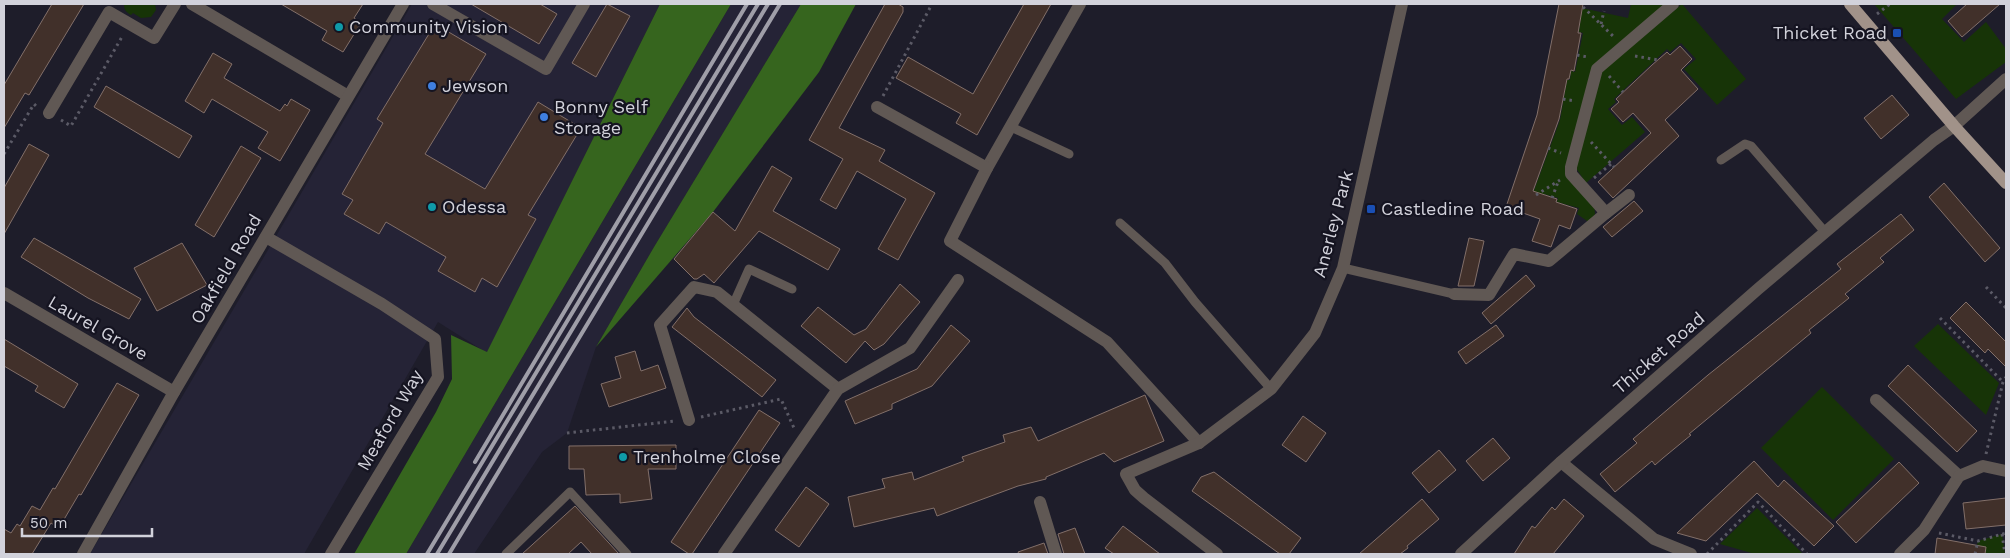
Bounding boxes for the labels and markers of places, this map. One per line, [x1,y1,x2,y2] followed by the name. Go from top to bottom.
[349,16,508,37] place label: Community Vision
[333,21,345,33] marker: Community Vision
[1773,22,1887,43] place label: Thicket Road
[1891,27,1903,39] marker: Thicket Road
[442,75,509,96] place label: Jewson
[426,80,438,92] marker: Jewson
[554,96,648,138] place label: Bonny Self Storage
[538,111,550,123] marker: Bonny Self Storage
[442,196,506,217] place label: Odessa
[1381,198,1524,219] place label: Castledine Road
[426,201,438,213] marker: Odessa
[1365,203,1377,215] marker: Castledine Road
[633,446,781,467] place label: Trenholme Close
[617,451,629,463] marker: Trenholme Close

